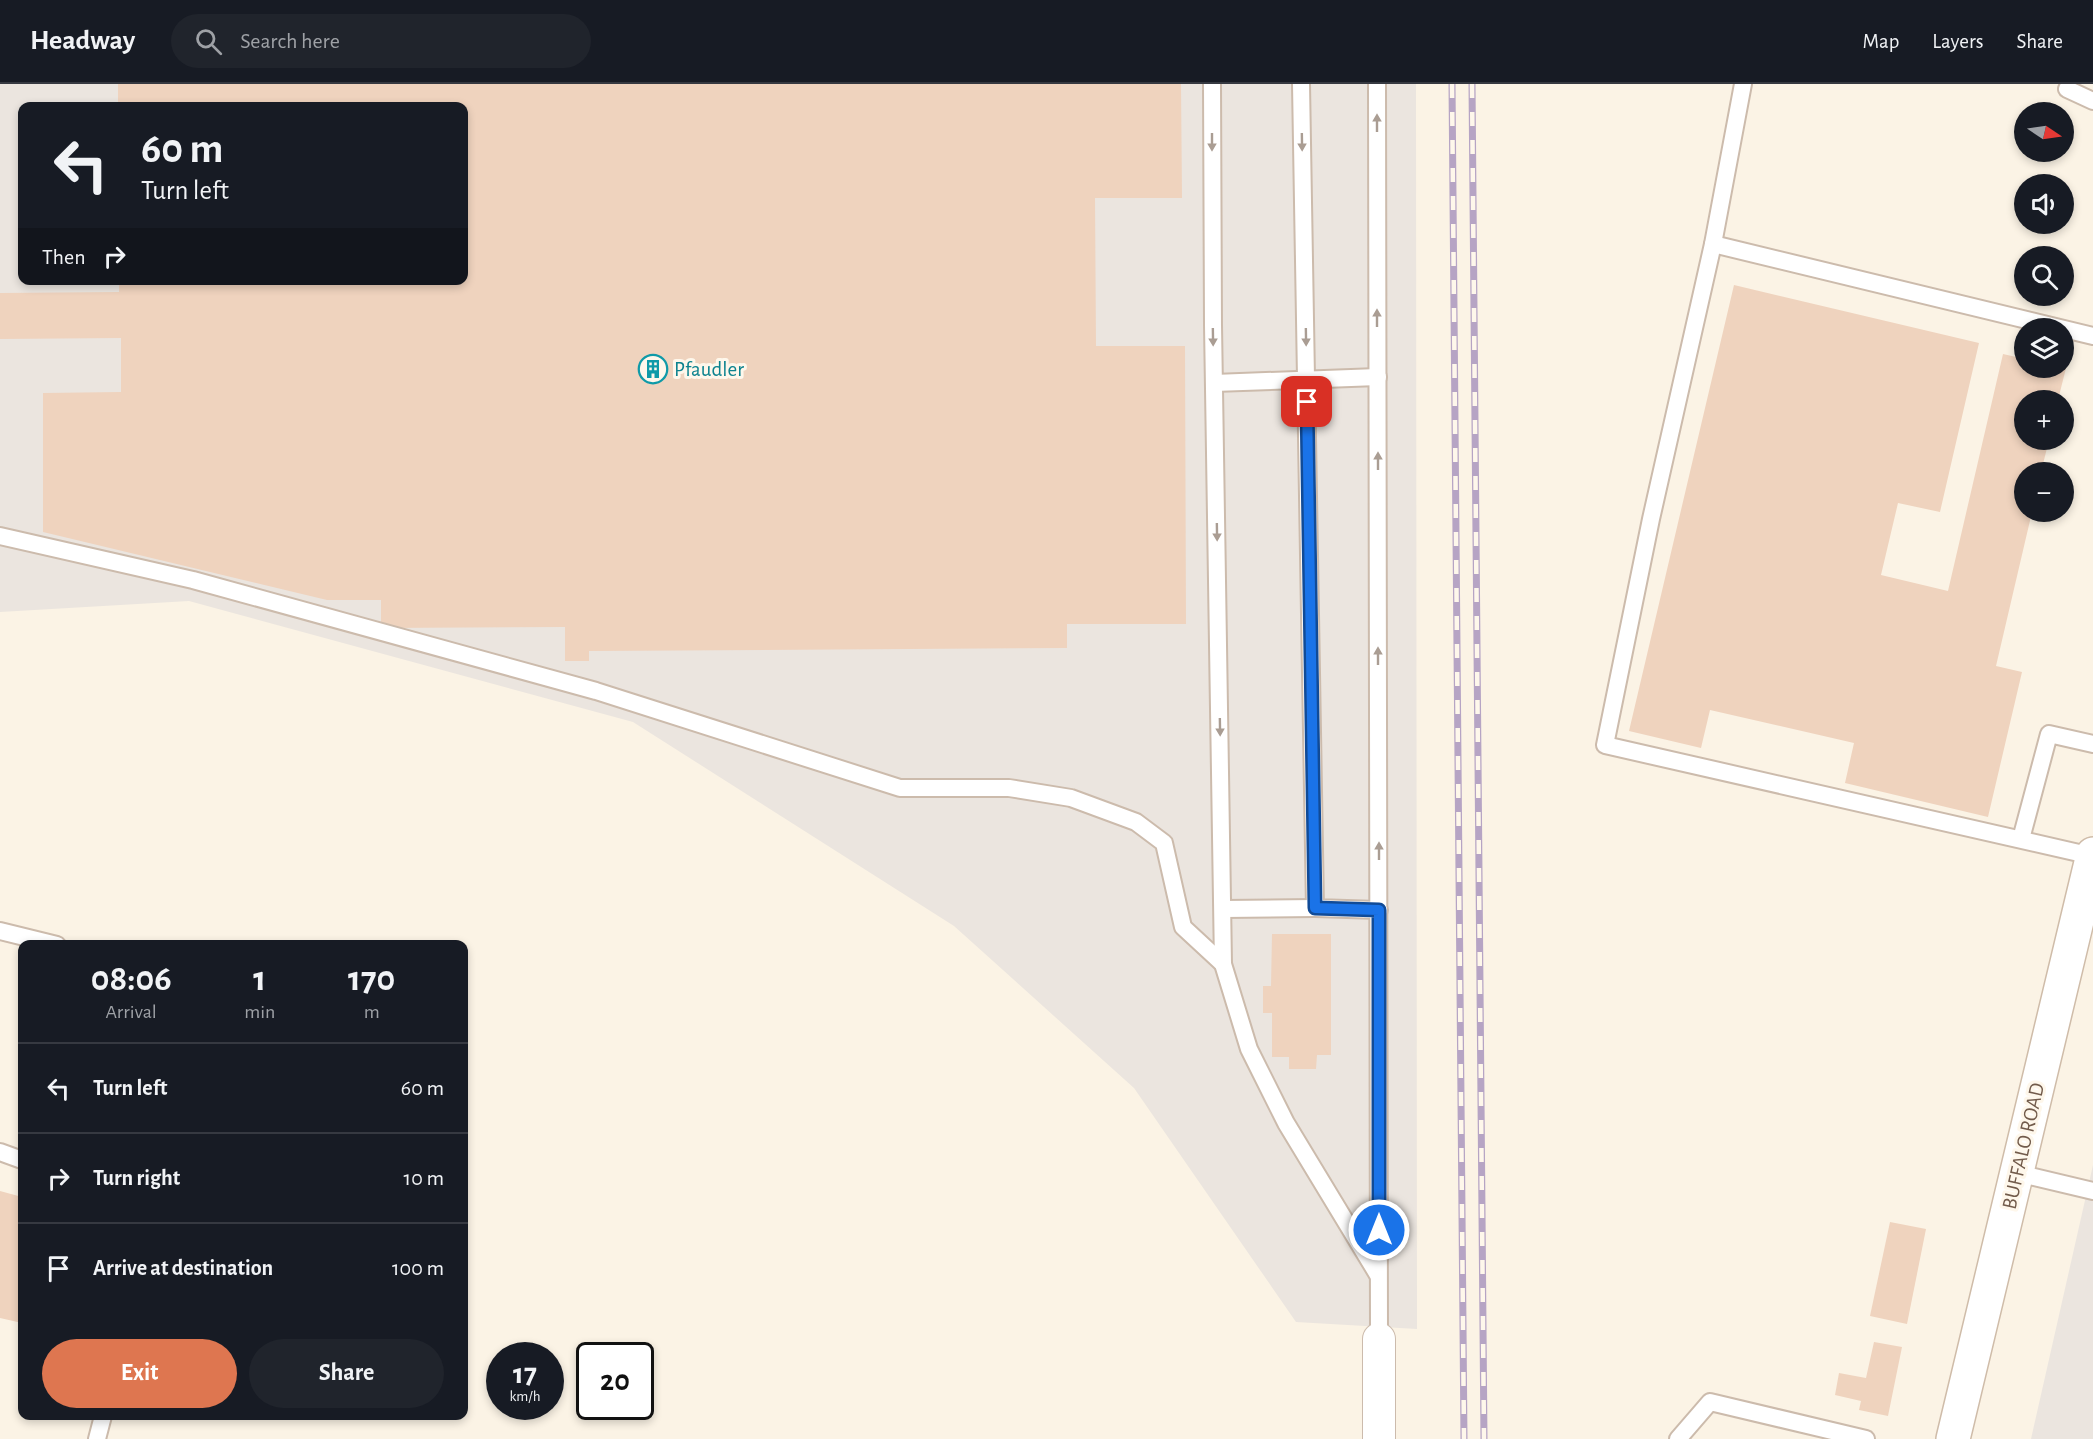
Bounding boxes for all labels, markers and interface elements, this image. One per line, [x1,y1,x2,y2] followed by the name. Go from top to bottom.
[171,14,591,68] search box
[192,25,225,58] icon: search
[30,27,135,55] text: Headway
[240,30,340,52] text: Search here
[1863,31,1899,52] text: Map
[1932,31,1983,52] text: Layers
[2016,31,2063,52] text: Share
[2014,102,2074,162] north arrow
[2014,102,2074,522] map controls
[1372,114,1382,133] one-way arrow
[42,126,120,204] icon: left
[141,128,223,170] text: 60 m
[1207,133,1217,152] one-way arrow
[1297,133,1307,152] one-way arrow
[2014,174,2074,234] button: sound
[141,177,229,204] text: Turn left
[98,240,131,273] icon: right
[42,246,86,268] text: Then
[2014,246,2074,306] button: search
[1372,309,1382,328] one-way arrow
[2014,318,2074,378] button: layers
[1208,328,1218,347] one-way arrow
[1301,328,1310,347] one-way arrow
[637,353,669,385] building icon: Pfaudler
[674,359,744,380] place label: Pfaudler
[1281,376,1332,427] pin
[1290,385,1323,418] icon: arrive
[2014,390,2074,450] button: +
[1373,452,1383,471] one-way arrow
[2014,462,2074,522] button: −
[1212,523,1221,542] one-way arrow
[1373,647,1383,666] one-way arrow
[1216,718,1225,737] one-way arrow
[1374,842,1384,861] one-way arrow
[91,961,172,997] text: 08:06
[253,961,266,997] text: 1
[348,961,395,997] text: 170
[105,1002,157,1022] text: Arrival
[244,1002,275,1022] text: min
[364,1002,380,1022] text: m
[42,1072,75,1105] icon: left
[93,1077,167,1099] text: Turn left
[401,1077,444,1099] text: 60 m
[1999,1081,2048,1211] street label: BUFFALO ROAD
[42,1162,75,1195] icon: right
[93,1167,180,1189] text: Turn right
[404,1167,444,1189] text: 10 m
[1347,1198,1411,1262] position arrow
[42,1252,75,1285] icon: arrive
[93,1257,273,1279] text: Arrive at destination
[392,1257,444,1279] text: 100 m
[42,1339,237,1408] button: Exit
[249,1339,444,1408] button: Share
[576,1342,654,1420] speed limit sign: 20
[513,1359,537,1389] text: 17
[510,1389,540,1404] text: km/h

